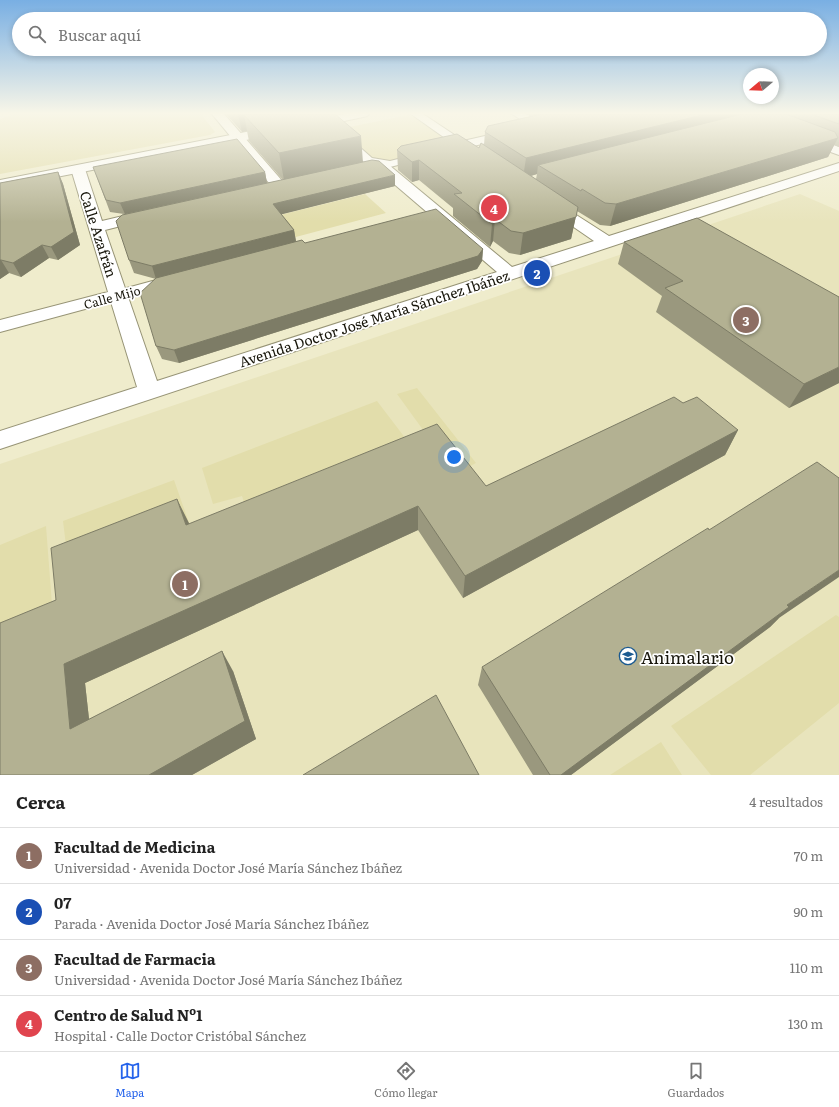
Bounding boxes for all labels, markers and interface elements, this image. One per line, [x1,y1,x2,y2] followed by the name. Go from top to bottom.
[12,12,827,56] search box
[26,23,48,45] icon: search
[58,23,141,46] text: Buscar aquí
[743,68,779,104] north arrow
[76,188,122,280] street label: Calle Azafrán
[481,193,507,223] pin: 4
[524,258,550,288] pin: 2
[236,265,512,371] street label: Avenida Doctor José María Sánchez Ibáñez
[82,281,142,313] street label: Calle Mijo
[733,305,759,335] pin: 3
[444,447,464,467] your location
[172,569,198,599] pin: 1
[641,644,734,669] place label: Animalario
[618,646,638,666] school or university icon: Animalario
[16,789,65,814] text: Cerca
[749,792,823,811] text: 4 resultados
[54,835,215,858] text: Facultad de Medicina
[26,846,32,865] text: 1
[794,846,823,865] text: 70 m
[54,858,402,877] text: Universidad · Avenida Doctor José María Sánchez Ibáñez
[54,891,71,914] text: 07
[26,902,32,921] text: 2
[793,902,823,921] text: 90 m
[54,914,369,933] text: Parada · Avenida Doctor José María Sánchez Ibáñez
[54,947,216,970] text: Facultad de Farmacia
[25,958,33,977] text: 3
[790,958,823,977] text: 110 m
[54,970,402,989] text: Universidad · Avenida Doctor José María Sánchez Ibáñez
[54,1003,202,1026] text: Centro de Salud Nº1
[25,1014,33,1033] text: 4
[788,1014,823,1033] text: 130 m
[54,1026,306,1045] text: Hospital · Calle Doctor Cristóbal Sánchez
[115,1060,144,1100] tab: Mapa
[374,1060,438,1100] tab: Cómo llegar
[667,1060,724,1100] tab: Guardados

